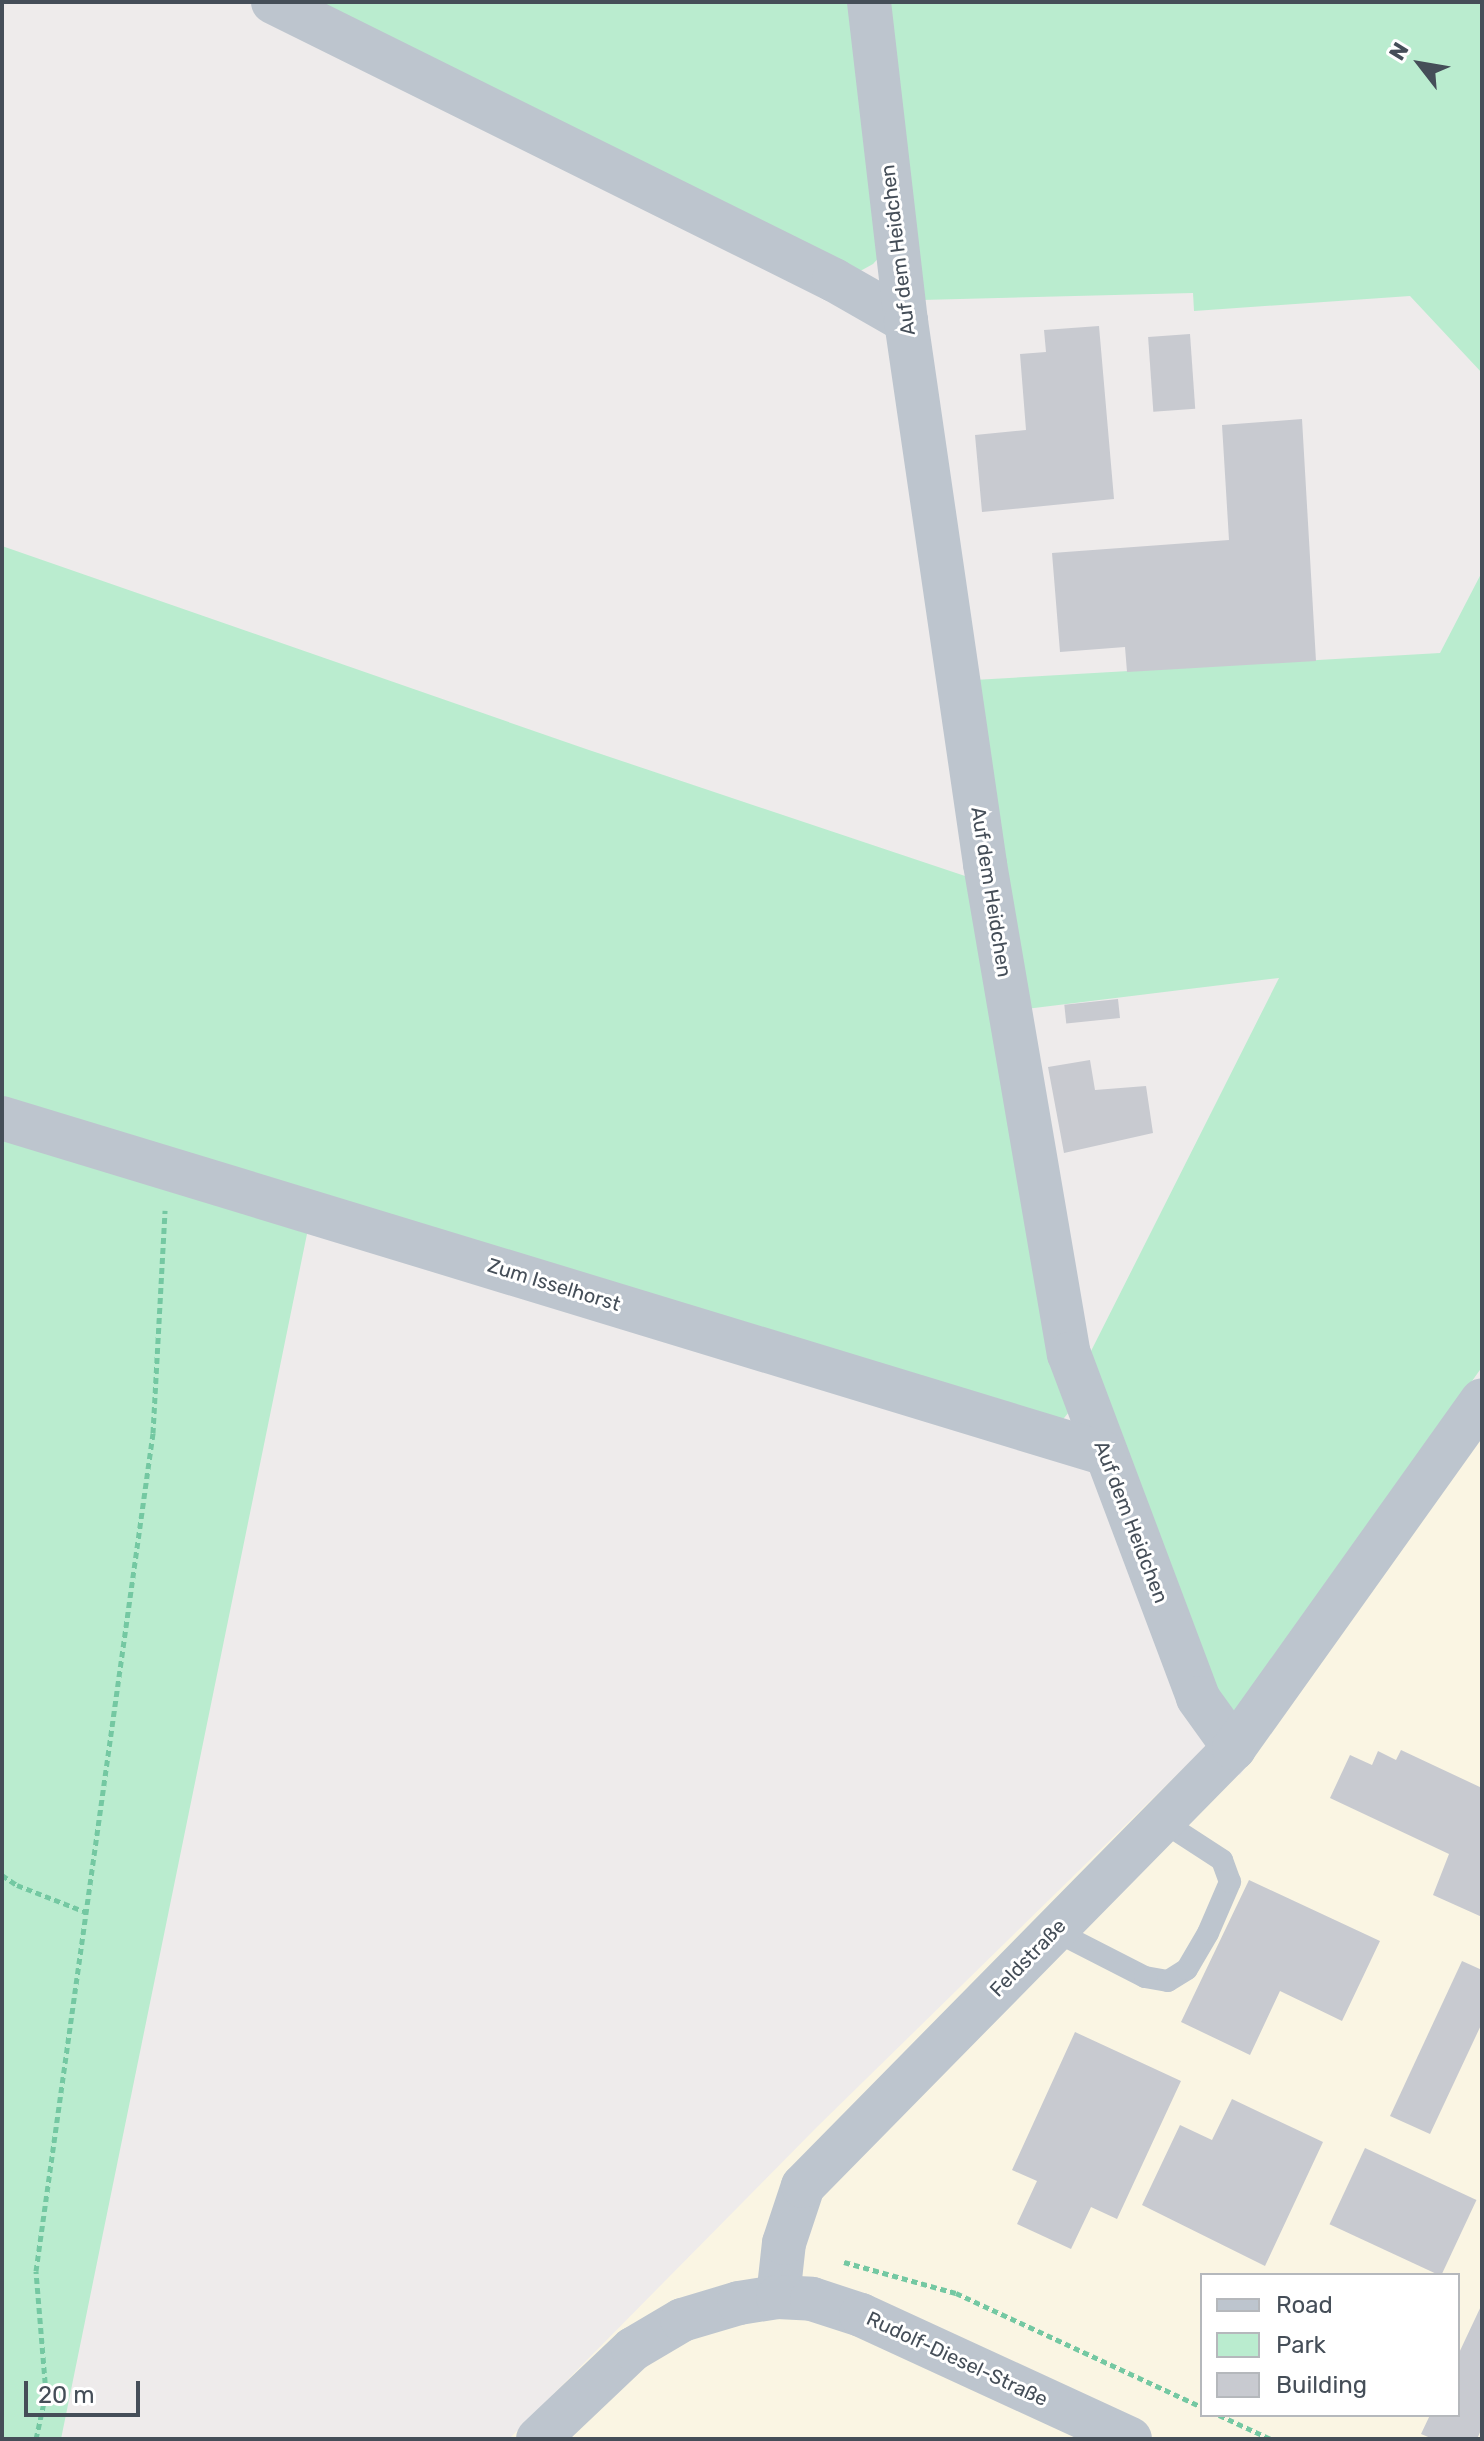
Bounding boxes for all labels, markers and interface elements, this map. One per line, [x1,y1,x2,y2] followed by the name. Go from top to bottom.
[1380,24,1460,104] north arrow
[1383,38,1415,65] text: N
[876,163,920,337] street label: Auf dem Heidchen
[966,805,1016,979] street label: Auf dem Heidchen
[485,1253,623,1317] street label: Zum Isselhorst
[1089,1437,1173,1607] street label: Auf dem Heidchen
[985,1914,1071,2002] street label: Feldstraße
[1200,2273,1460,2417] legend
[1276,2291,1333,2319] text: Road
[863,2306,1051,2412] street label: Rudolf-Diesel-Straße
[1276,2331,1326,2359] text: Park
[28,2365,144,2415] scale bar
[1276,2371,1367,2399] text: Building
[38,2381,95,2409] text: 20 m

